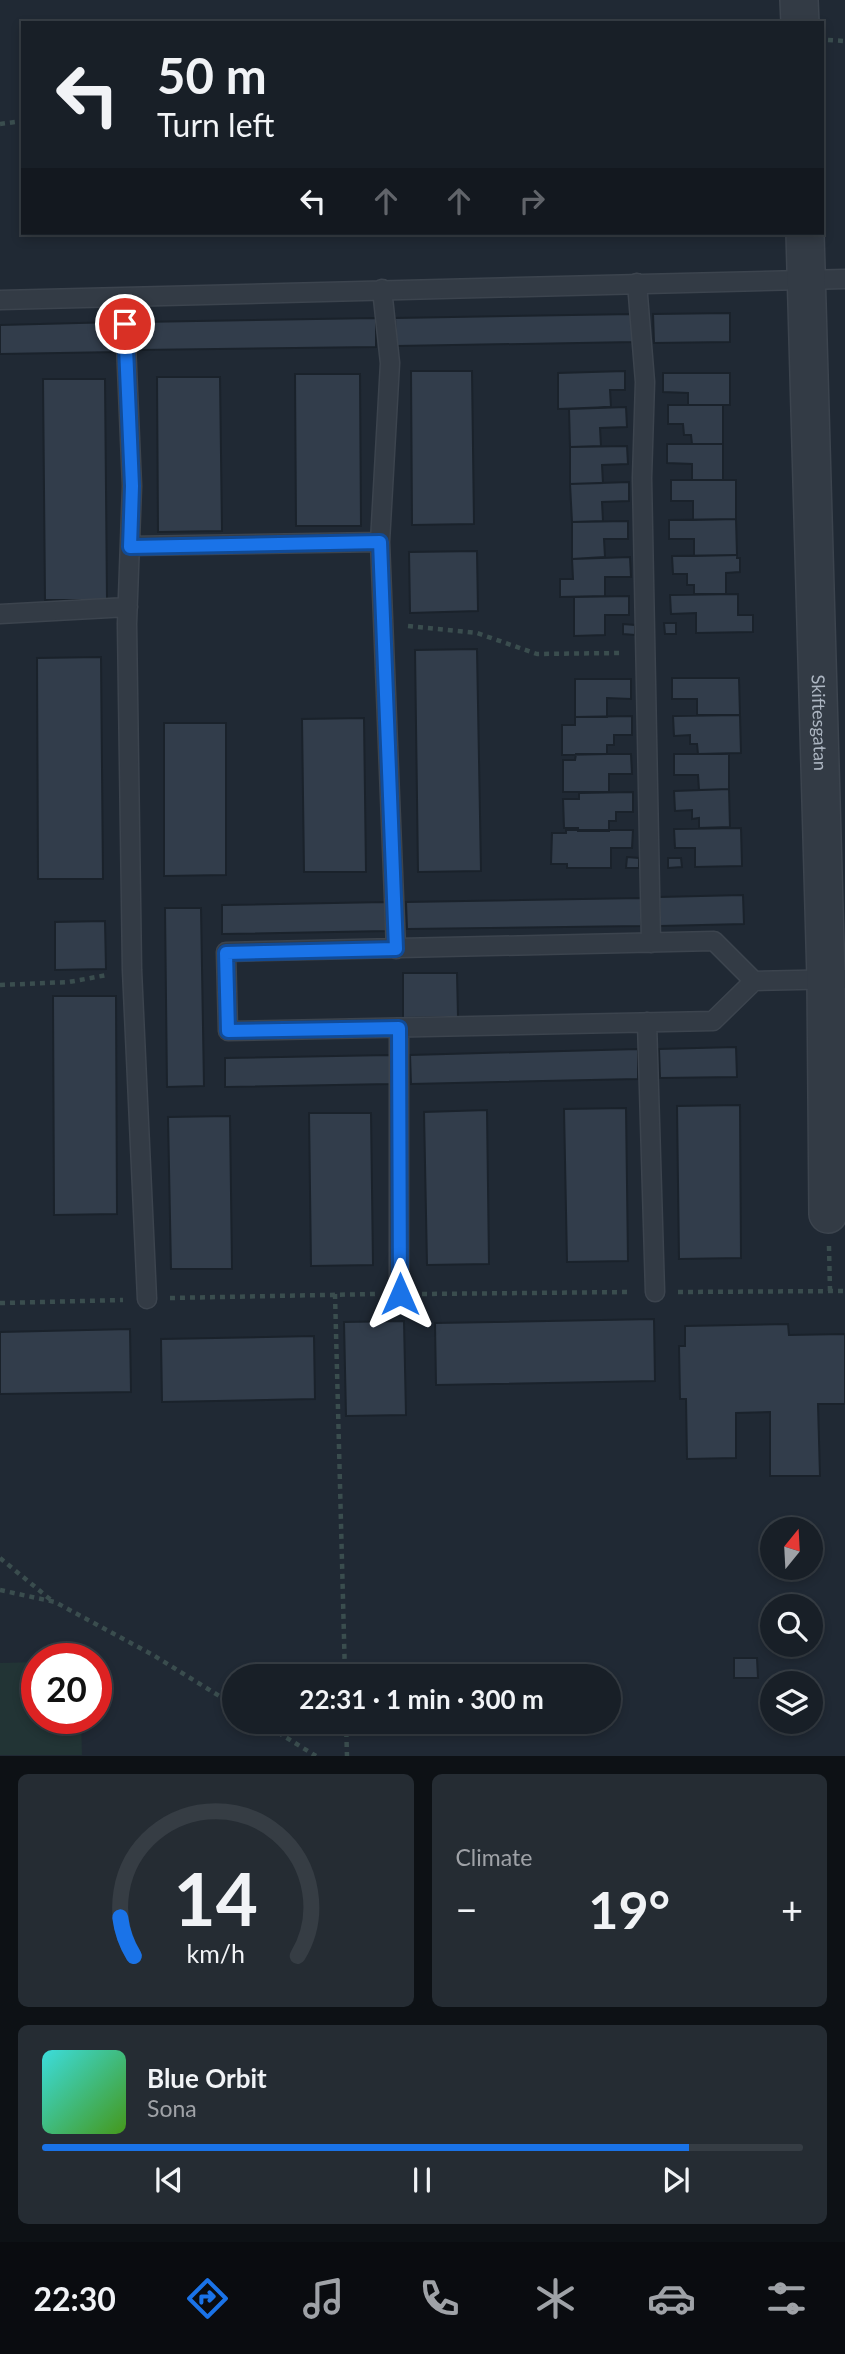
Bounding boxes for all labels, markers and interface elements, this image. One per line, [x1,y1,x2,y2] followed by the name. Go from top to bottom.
[157,46,267,104] text: 50 m
[42,49,133,140] icon: left
[157,105,274,144] text: Turn left
[294,182,332,220] icon: left
[367,182,405,220] icon: ahead
[440,182,478,220] icon: ahead
[513,182,551,220] icon: right
[95,294,155,354] pin
[106,305,144,343] icon: arrive
[807,674,832,771] street label: Skiftesgatan
[363,1257,437,1331] position arrow
[760,1517,822,1580] north arrow
[760,1517,823,1734] map controls
[760,1594,823,1657] button: search
[21,1643,112,1734] speed limit sign: 20
[760,1671,823,1734] button: layers
[299,1683,544,1715] text: 22:31 · 1 min · 300 m
[456,1843,532,1871] text: Climate
[174,1855,258,1943] text: 14
[588,1878,670,1940] text: 19°
[456,1886,478,1932] text: −
[781,1886,803,1932] text: +
[186,1938,245,1968] text: km/h
[147,2062,267,2094] text: Blue Orbit
[147,2094,197,2122] text: Sona
[150,2161,188,2199] icon: previous
[403,2161,441,2199] icon: pause
[657,2161,695,2199] icon: next
[183,2274,232,2323] icon: directions
[299,2274,348,2323] icon: music
[415,2274,464,2323] icon: phone
[531,2274,580,2323] icon: climate
[647,2274,696,2323] icon: car
[762,2274,811,2323] icon: filters
[33,2279,116,2318] text: 22:30

